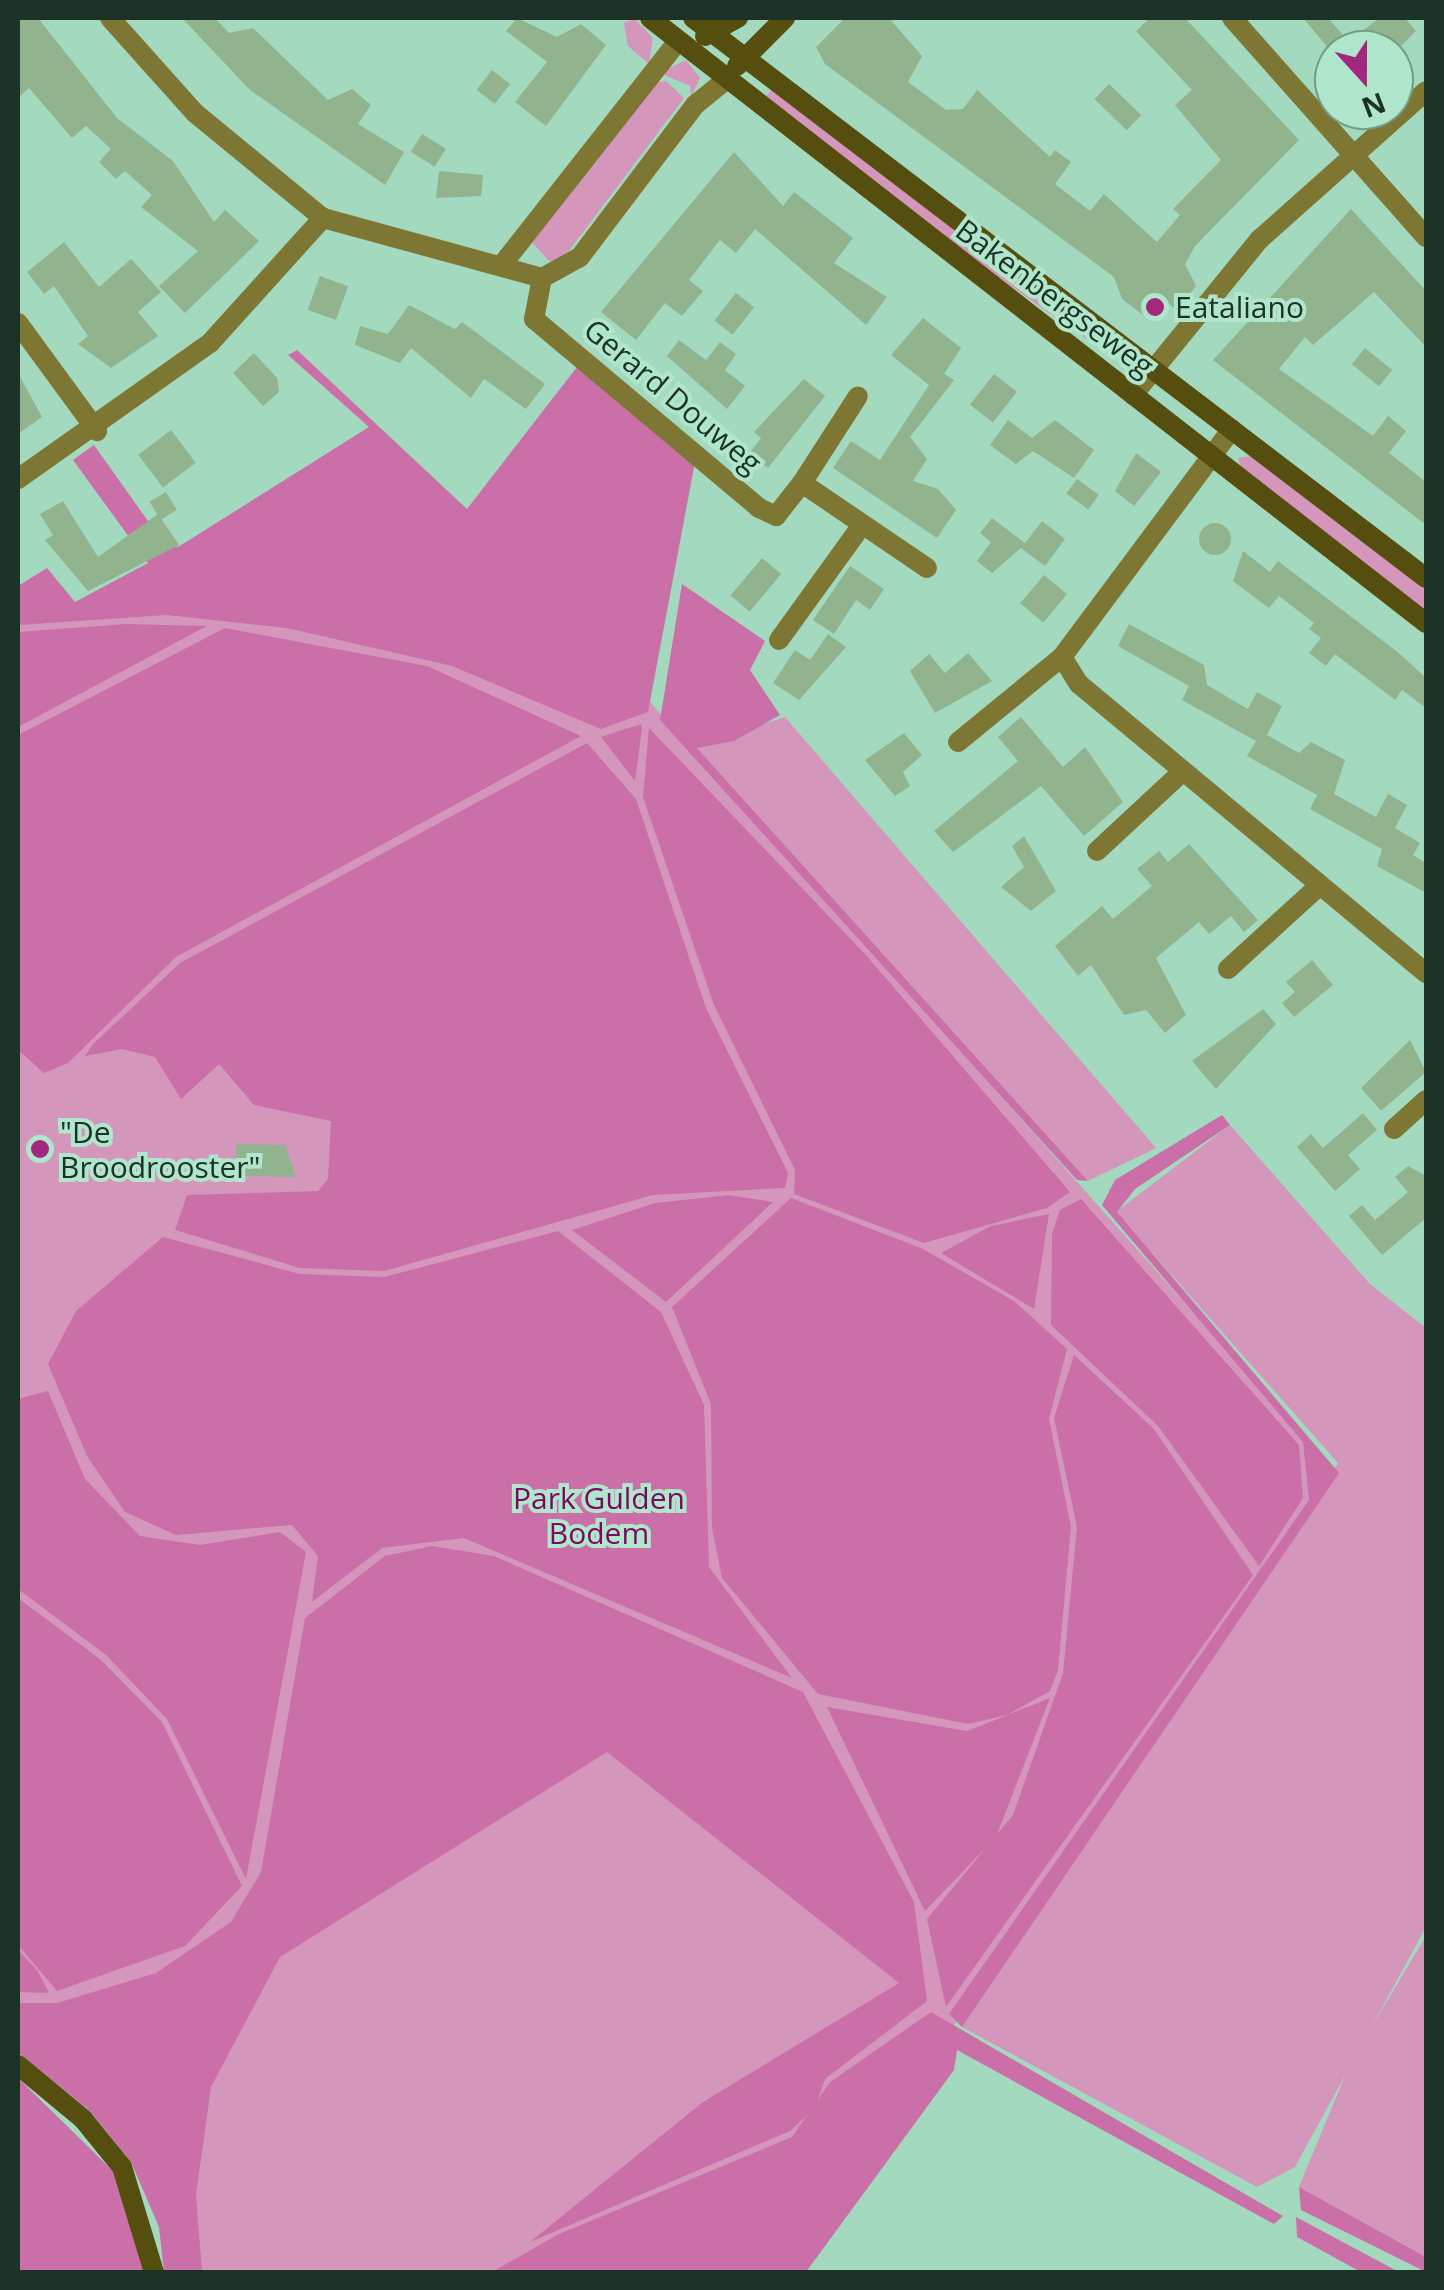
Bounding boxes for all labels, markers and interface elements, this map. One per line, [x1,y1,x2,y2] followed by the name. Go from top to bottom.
[1314,30,1414,130] north arrow
[1357,84,1391,128] text: N
[949,212,1161,384] street label: Bakenbergseweg
[1175,289,1304,325] place label: Eataliano
[1144,296,1166,318] marker: Eataliano
[577,311,769,481] street label: Gerard Douweg
[60,1114,260,1184] place label: "De Broodrooster"
[29,1138,51,1160] marker: "De Broodrooster"
[513,1480,685,1550] park label: Park Gulden Bodem

